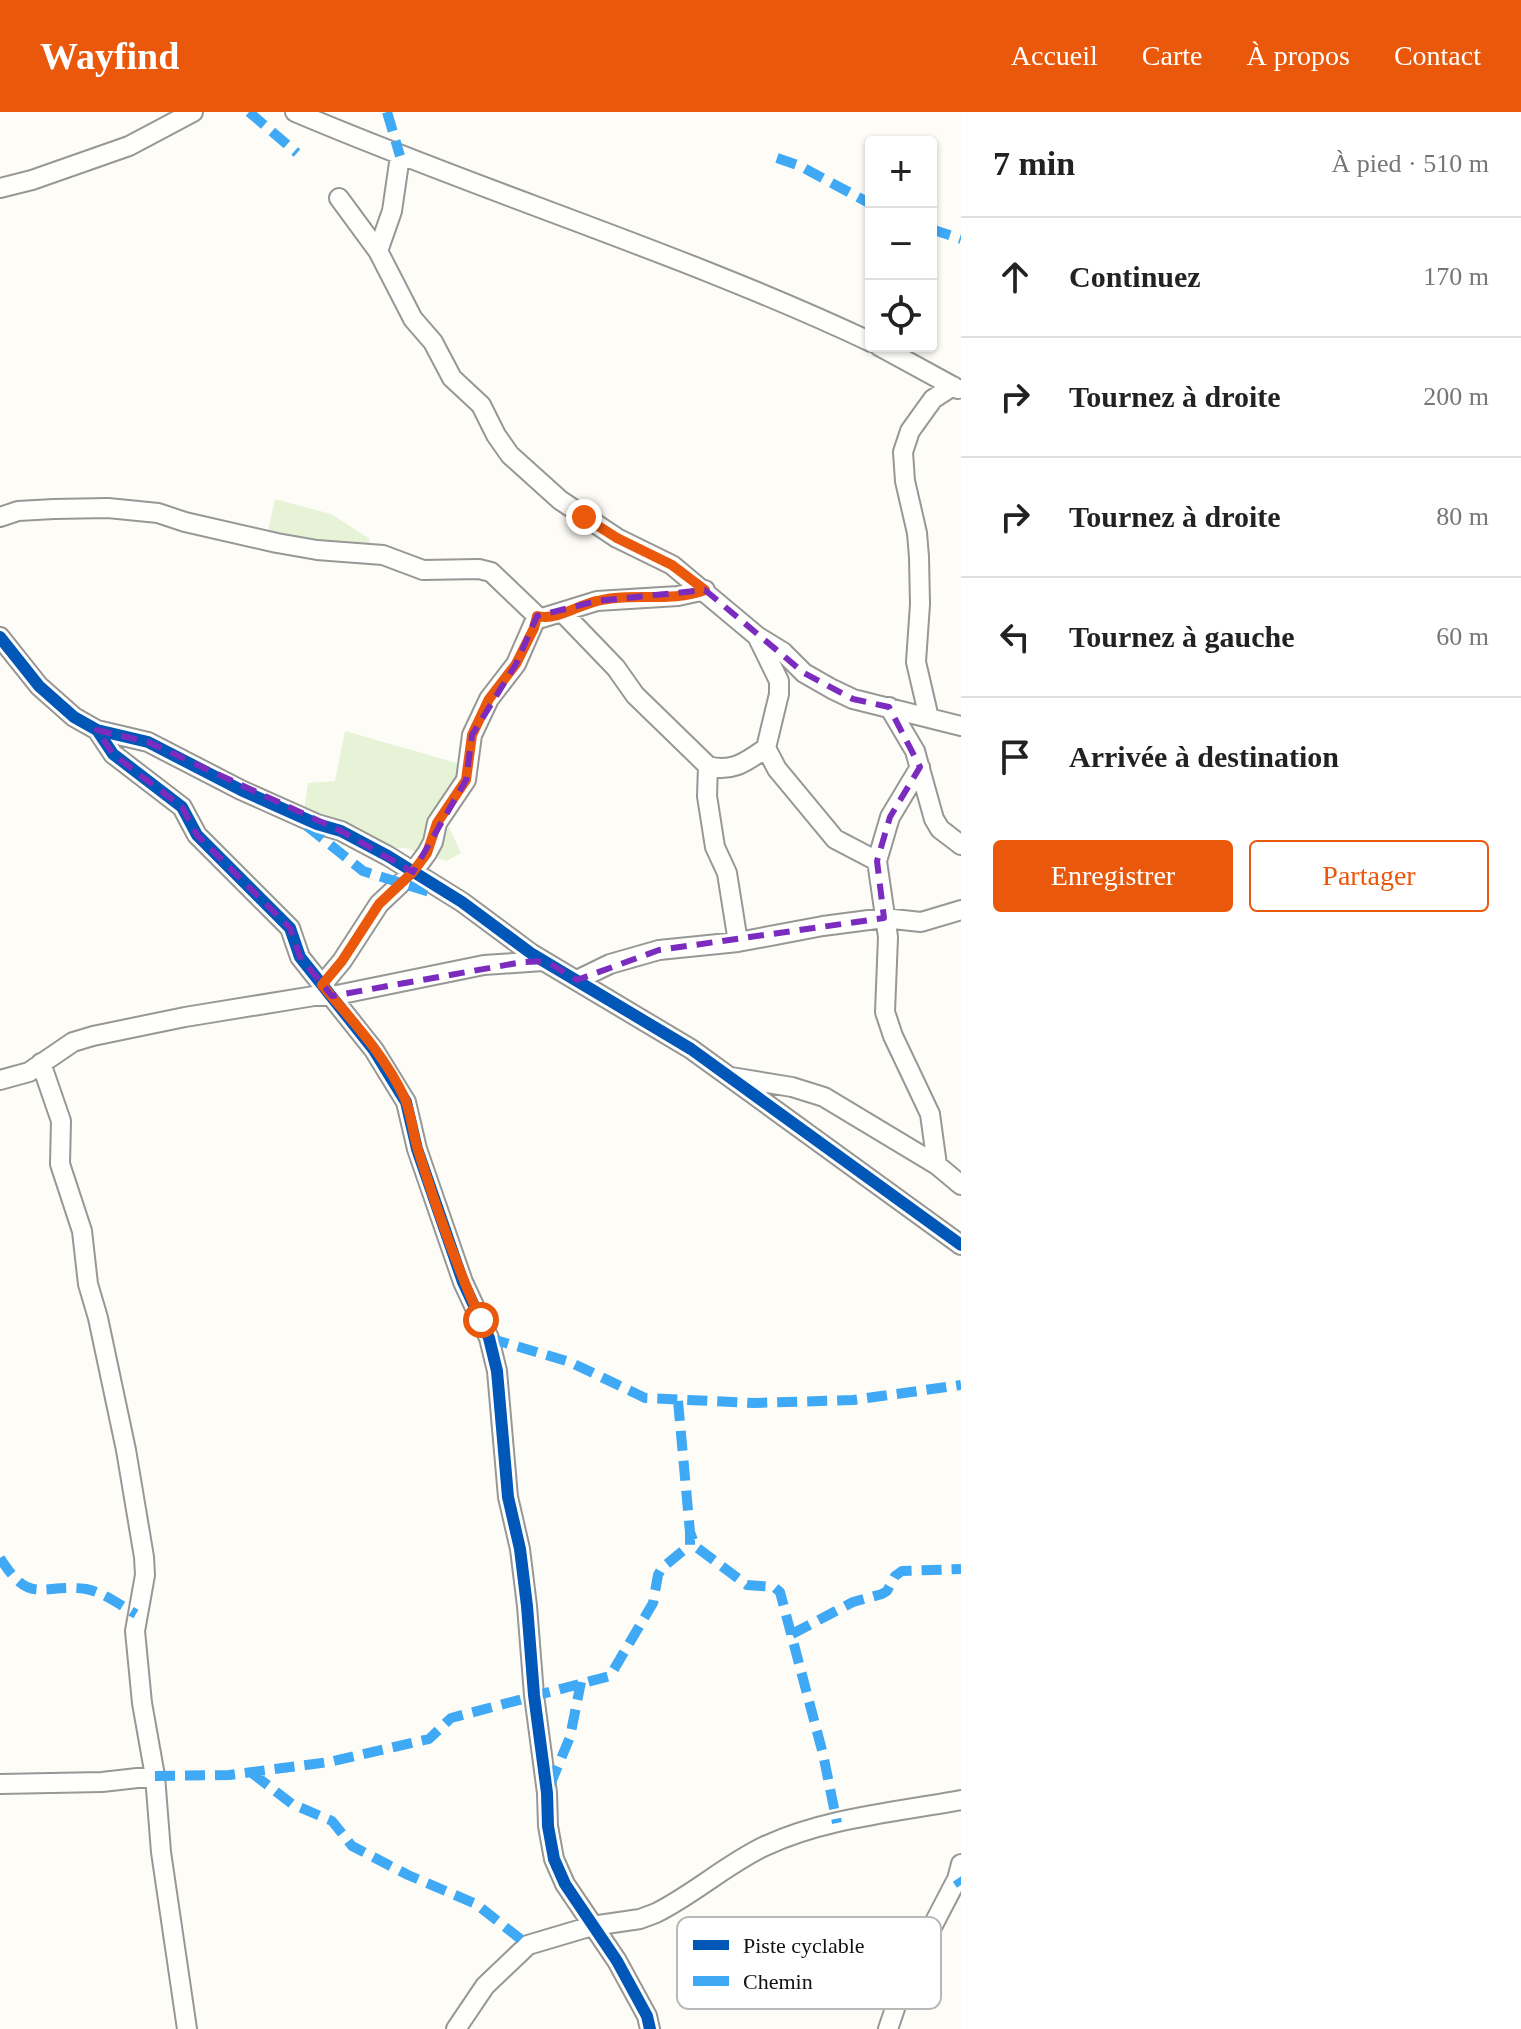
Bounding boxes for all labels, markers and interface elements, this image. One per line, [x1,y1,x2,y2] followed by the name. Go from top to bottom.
[40,35,179,77] text: Wayfind
[1011,40,1098,71] text: Accueil
[1142,40,1202,71] text: Carte
[1246,40,1350,71] text: À propos
[1394,40,1481,71] text: Contact
[865,136,937,352] map controls
[865,136,937,208] button: +
[993,145,1075,182] text: 7 min
[1332,149,1489,178] text: À pied · 510 m
[865,208,937,280] button: −
[993,255,1037,299] icon: ahead
[1069,260,1201,293] text: Continuez
[1423,262,1489,291] text: 170 m
[865,280,937,352] button: locate
[993,375,1037,419] icon: right
[1069,380,1281,413] text: Tournez à droite
[1423,382,1489,411] text: 200 m
[993,495,1037,539] icon: right
[566,499,602,535] route end
[1069,500,1281,533] text: Tournez à droite
[1436,502,1489,531] text: 80 m
[993,615,1037,659] icon: left
[1069,620,1295,653] text: Tournez à gauche
[1436,622,1489,651] text: 60 m
[993,735,1037,779] icon: arrive
[1069,740,1339,773] text: Arrivée à destination
[993,840,1233,912] button: Enregistrer
[1249,840,1489,912] button: Partager
[463,1302,499,1338] route start
[677,1917,941,2009] legend
[743,1933,865,1958] text: Piste cyclable
[743,1969,813,1994] text: Chemin

